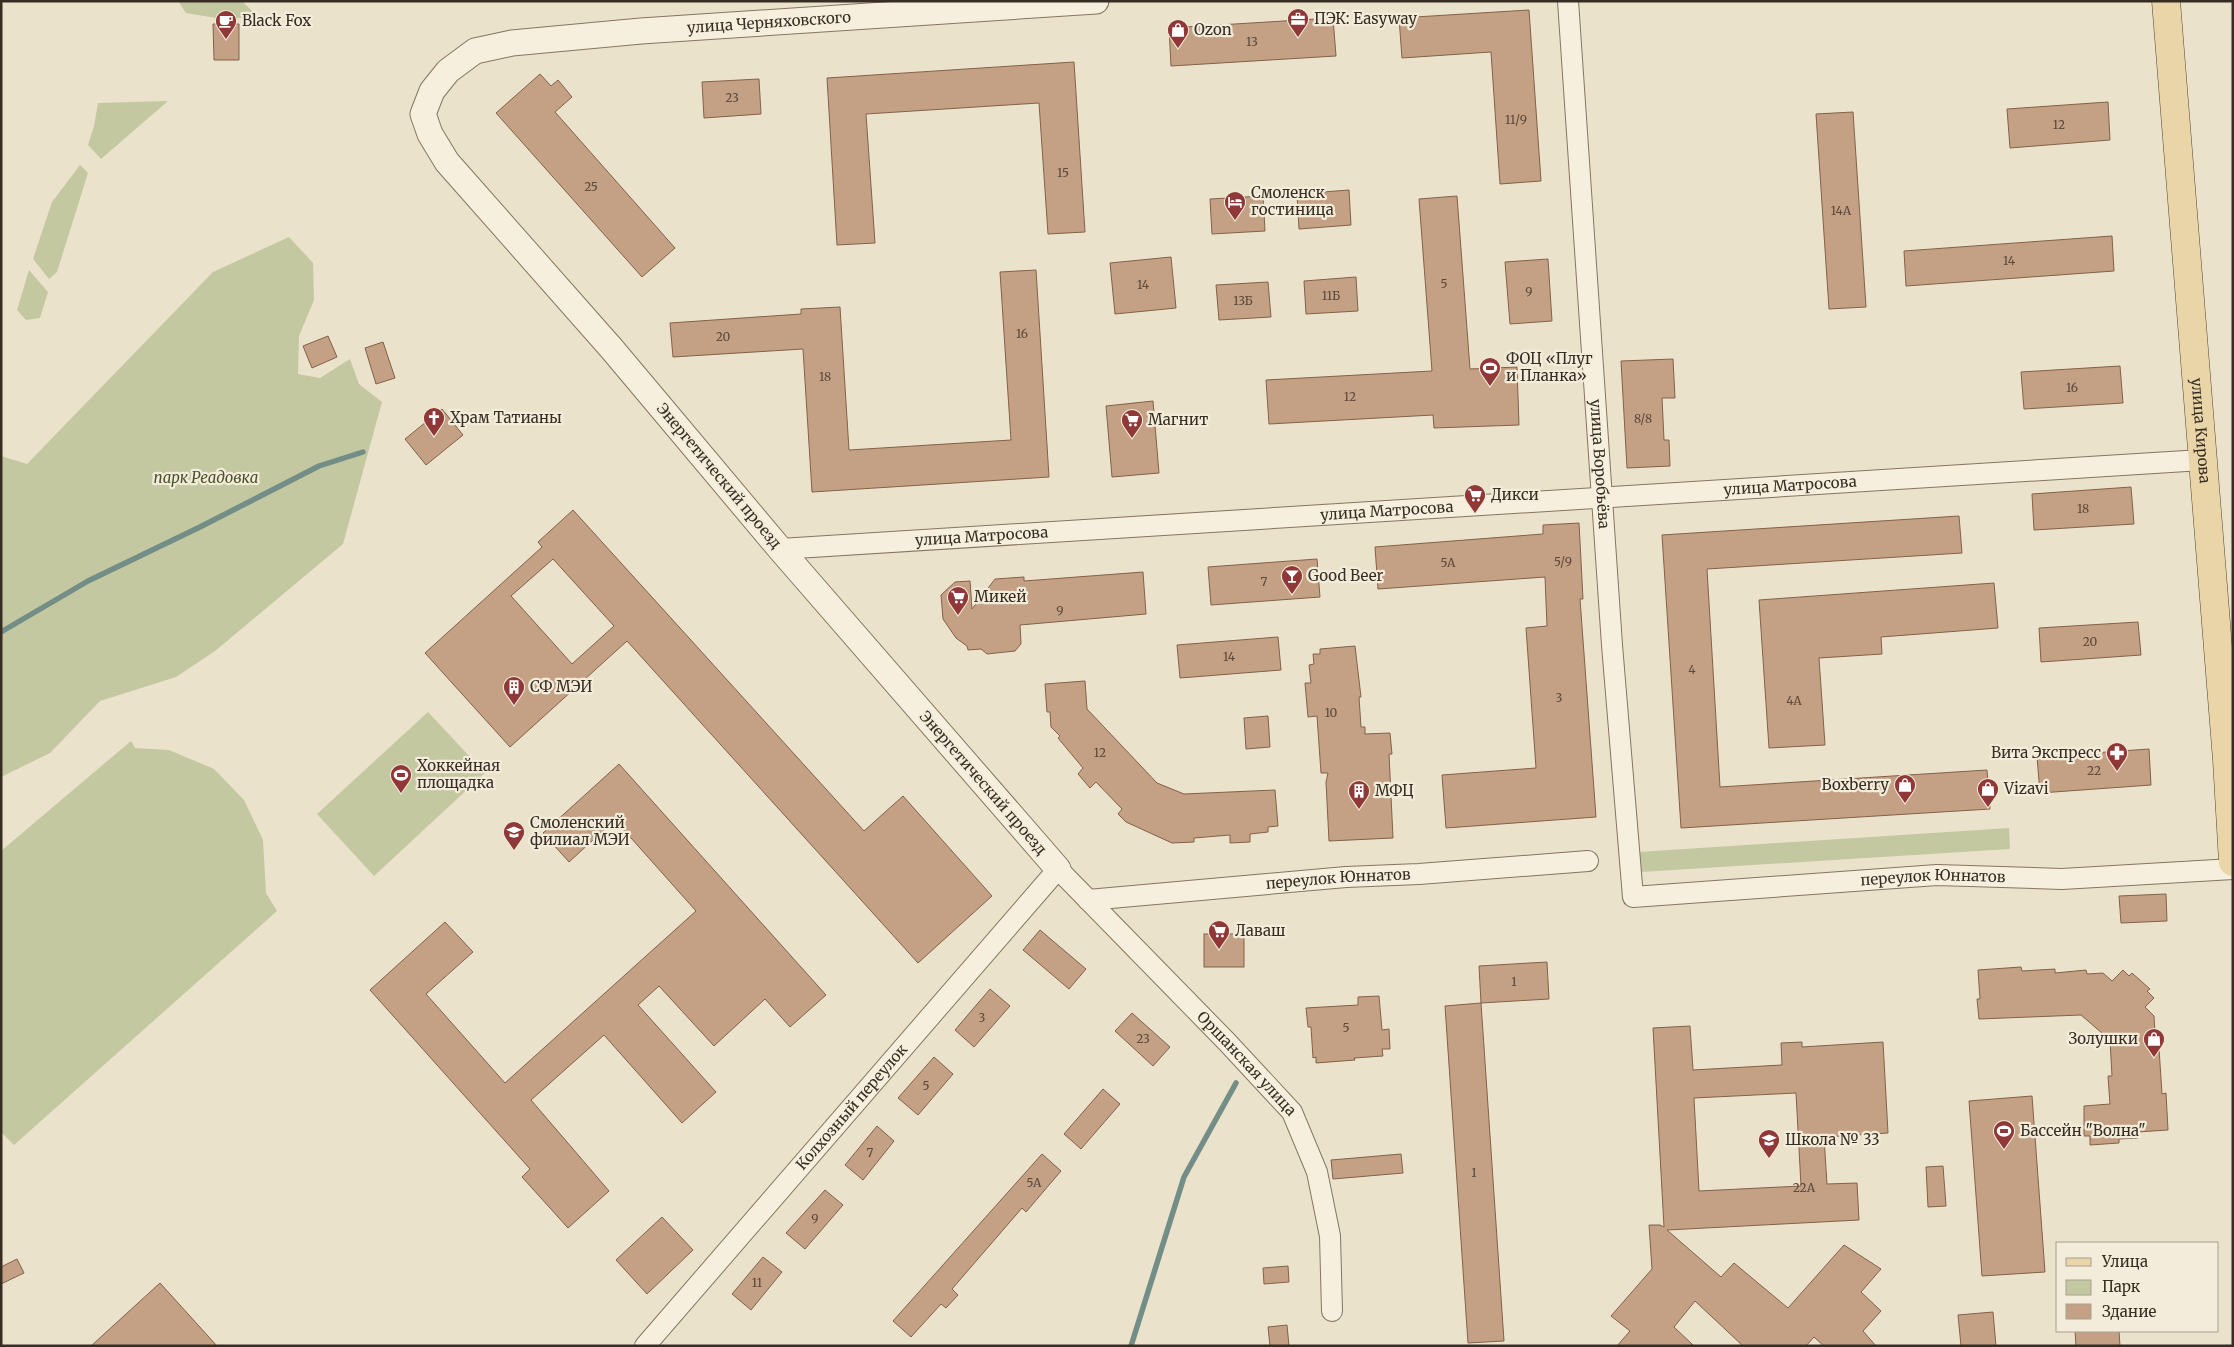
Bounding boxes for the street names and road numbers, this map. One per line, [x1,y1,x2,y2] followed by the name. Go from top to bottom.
[686,7,852,37] street label: улица Черняховского
[2187,377,2215,484] street label: улица Кирова
[1586,398,1614,529] street label: улица Воробьёва
[653,399,786,552] street label: Энергетический проезд
[1723,472,1857,499] street label: улица Матросова
[1320,497,1454,524] street label: улица Матросова
[914,522,1049,550] street label: улица Матросова
[916,707,1051,858] street label: Энергетический проезд
[1265,864,1411,893] street label: переулок Юннатов
[1860,865,2006,890] street label: переулок Юннатов
[1193,1007,1301,1120] street label: Оршанская улица
[792,1040,911,1174] street label: Колхозный переулок

